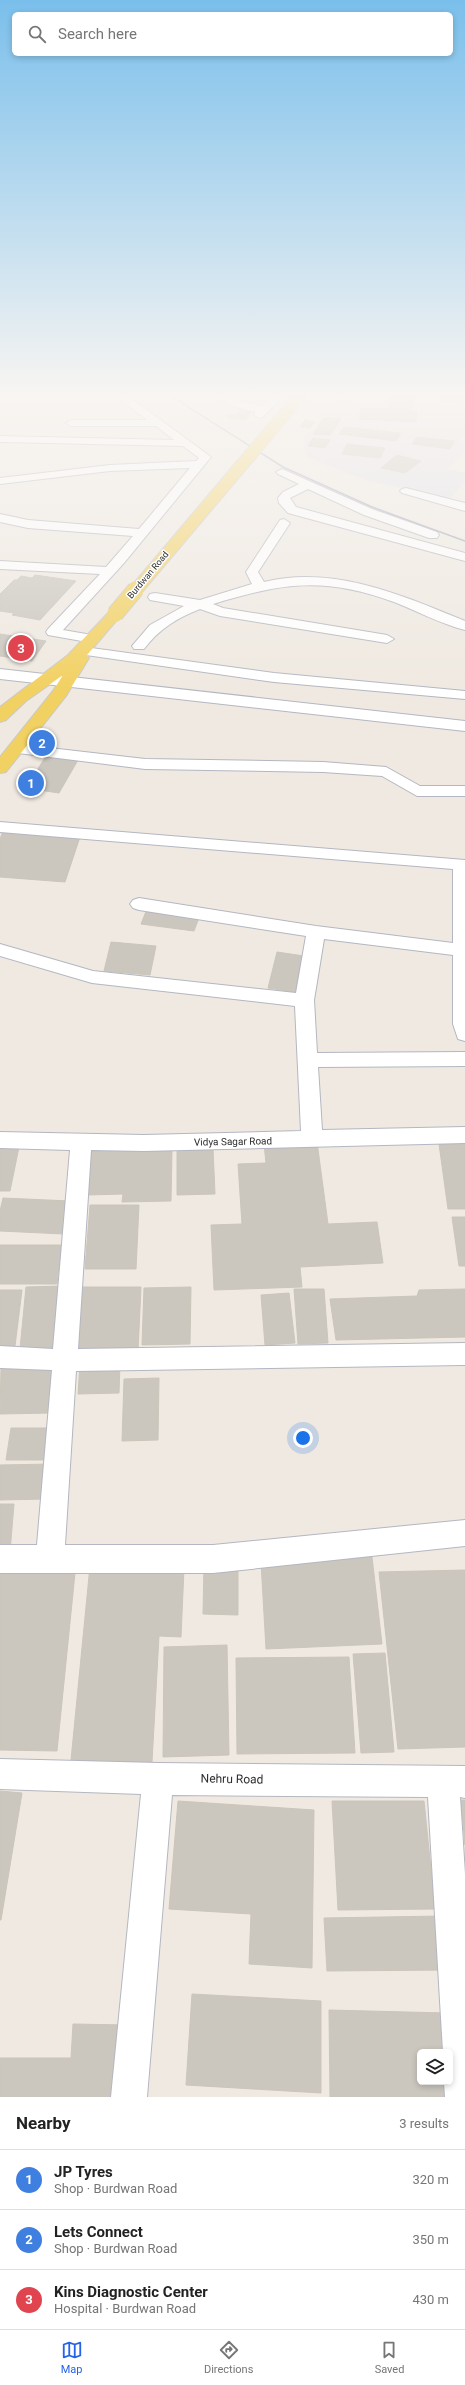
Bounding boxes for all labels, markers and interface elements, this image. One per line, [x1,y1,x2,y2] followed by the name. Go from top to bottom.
[12,12,453,56] search box
[26,23,48,45] icon: search
[58,25,137,43] text: Search here
[125,550,171,600] street label: Burdwan Road
[8,633,34,663] pin: 3
[29,728,55,758] pin: 2
[18,768,44,798] pin: 1
[194,1135,272,1148] street label: Vidya Sagar Road
[293,1428,313,1448] your location
[201,1771,263,1787] street label: Nehru Road
[417,2049,453,2085] map controls
[417,2049,453,2085] button: layers
[16,2113,71,2133] text: Nearby
[399,2116,449,2131] text: 3 results
[54,2163,113,2181] text: JP Tyres
[25,2172,33,2187] text: 1
[412,2172,449,2187] text: 320 m
[54,2181,177,2196] text: Shop · Burdwan Road
[54,2223,143,2241] text: Lets Connect
[25,2232,33,2247] text: 2
[412,2232,449,2247] text: 350 m
[54,2241,177,2256] text: Shop · Burdwan Road
[54,2283,208,2301] text: Kins Diagnostic Center
[25,2292,33,2307] text: 3
[412,2292,449,2307] text: 430 m
[54,2301,196,2316] text: Hospital · Burdwan Road
[61,2339,83,2376] tab: Map
[204,2339,253,2376] tab: Directions
[375,2339,404,2376] tab: Saved

